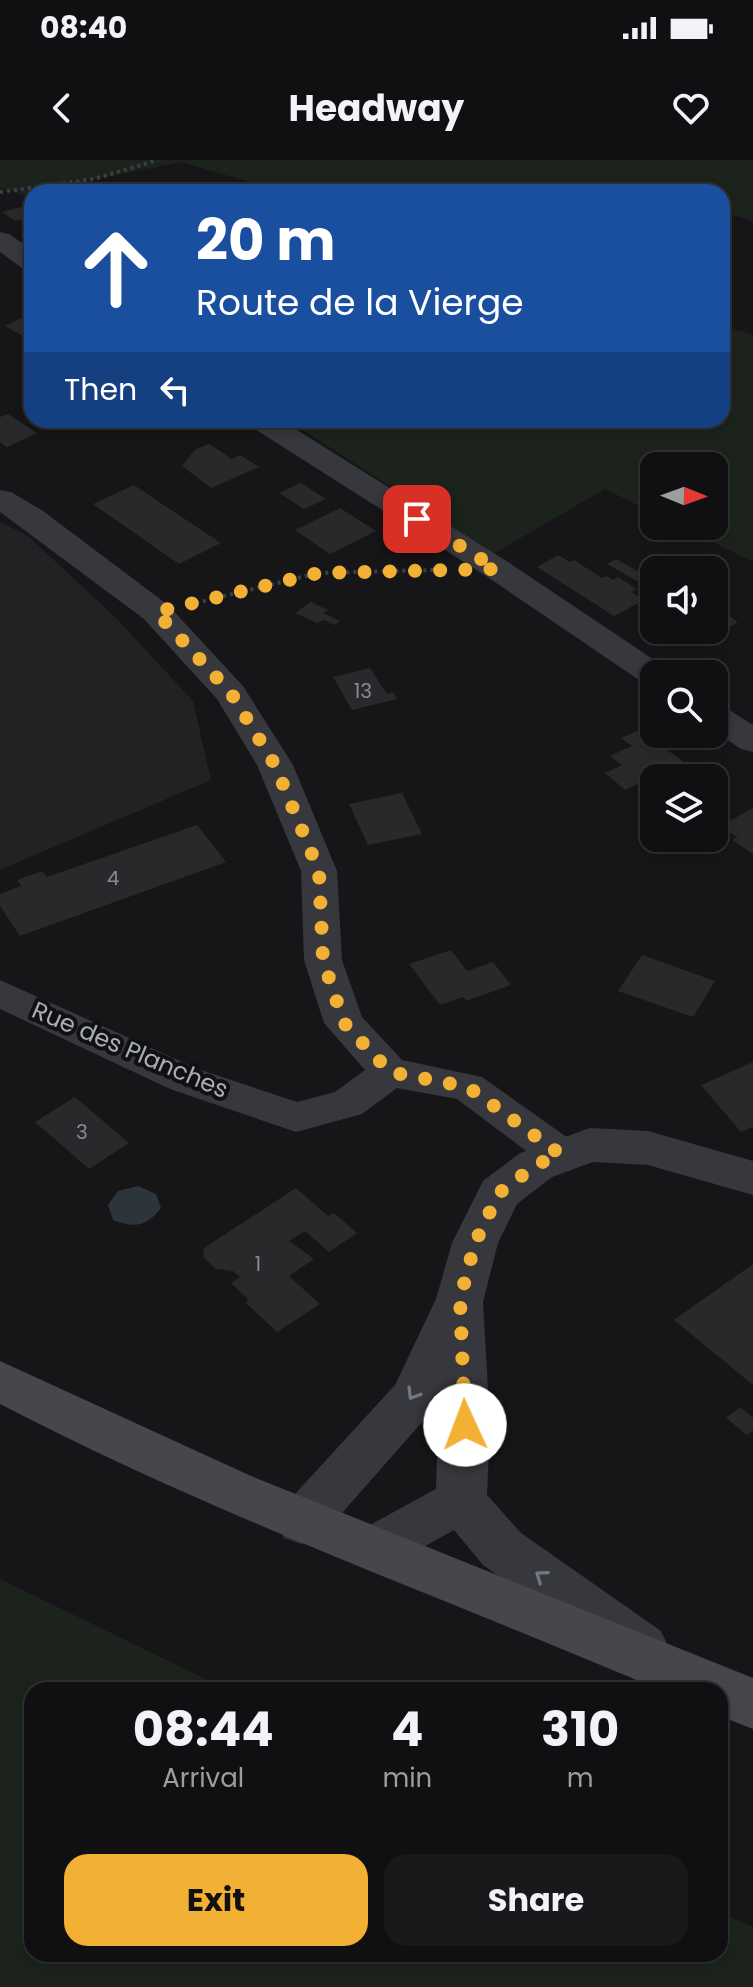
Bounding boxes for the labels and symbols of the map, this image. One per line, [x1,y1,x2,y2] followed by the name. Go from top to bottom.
[640,452,728,540] north arrow
[383,485,451,553] pin
[354,677,372,705] house number: 13
[107,864,119,892] house number: 4
[27,993,233,1106] street label: Rue des Planches
[76,1118,88,1146] house number: 3
[255,1250,261,1278] house number: 1
[423,1383,507,1467] position arrow
[408,1385,423,1400] one-way arrow
[535,1571,549,1586] one-way arrow

